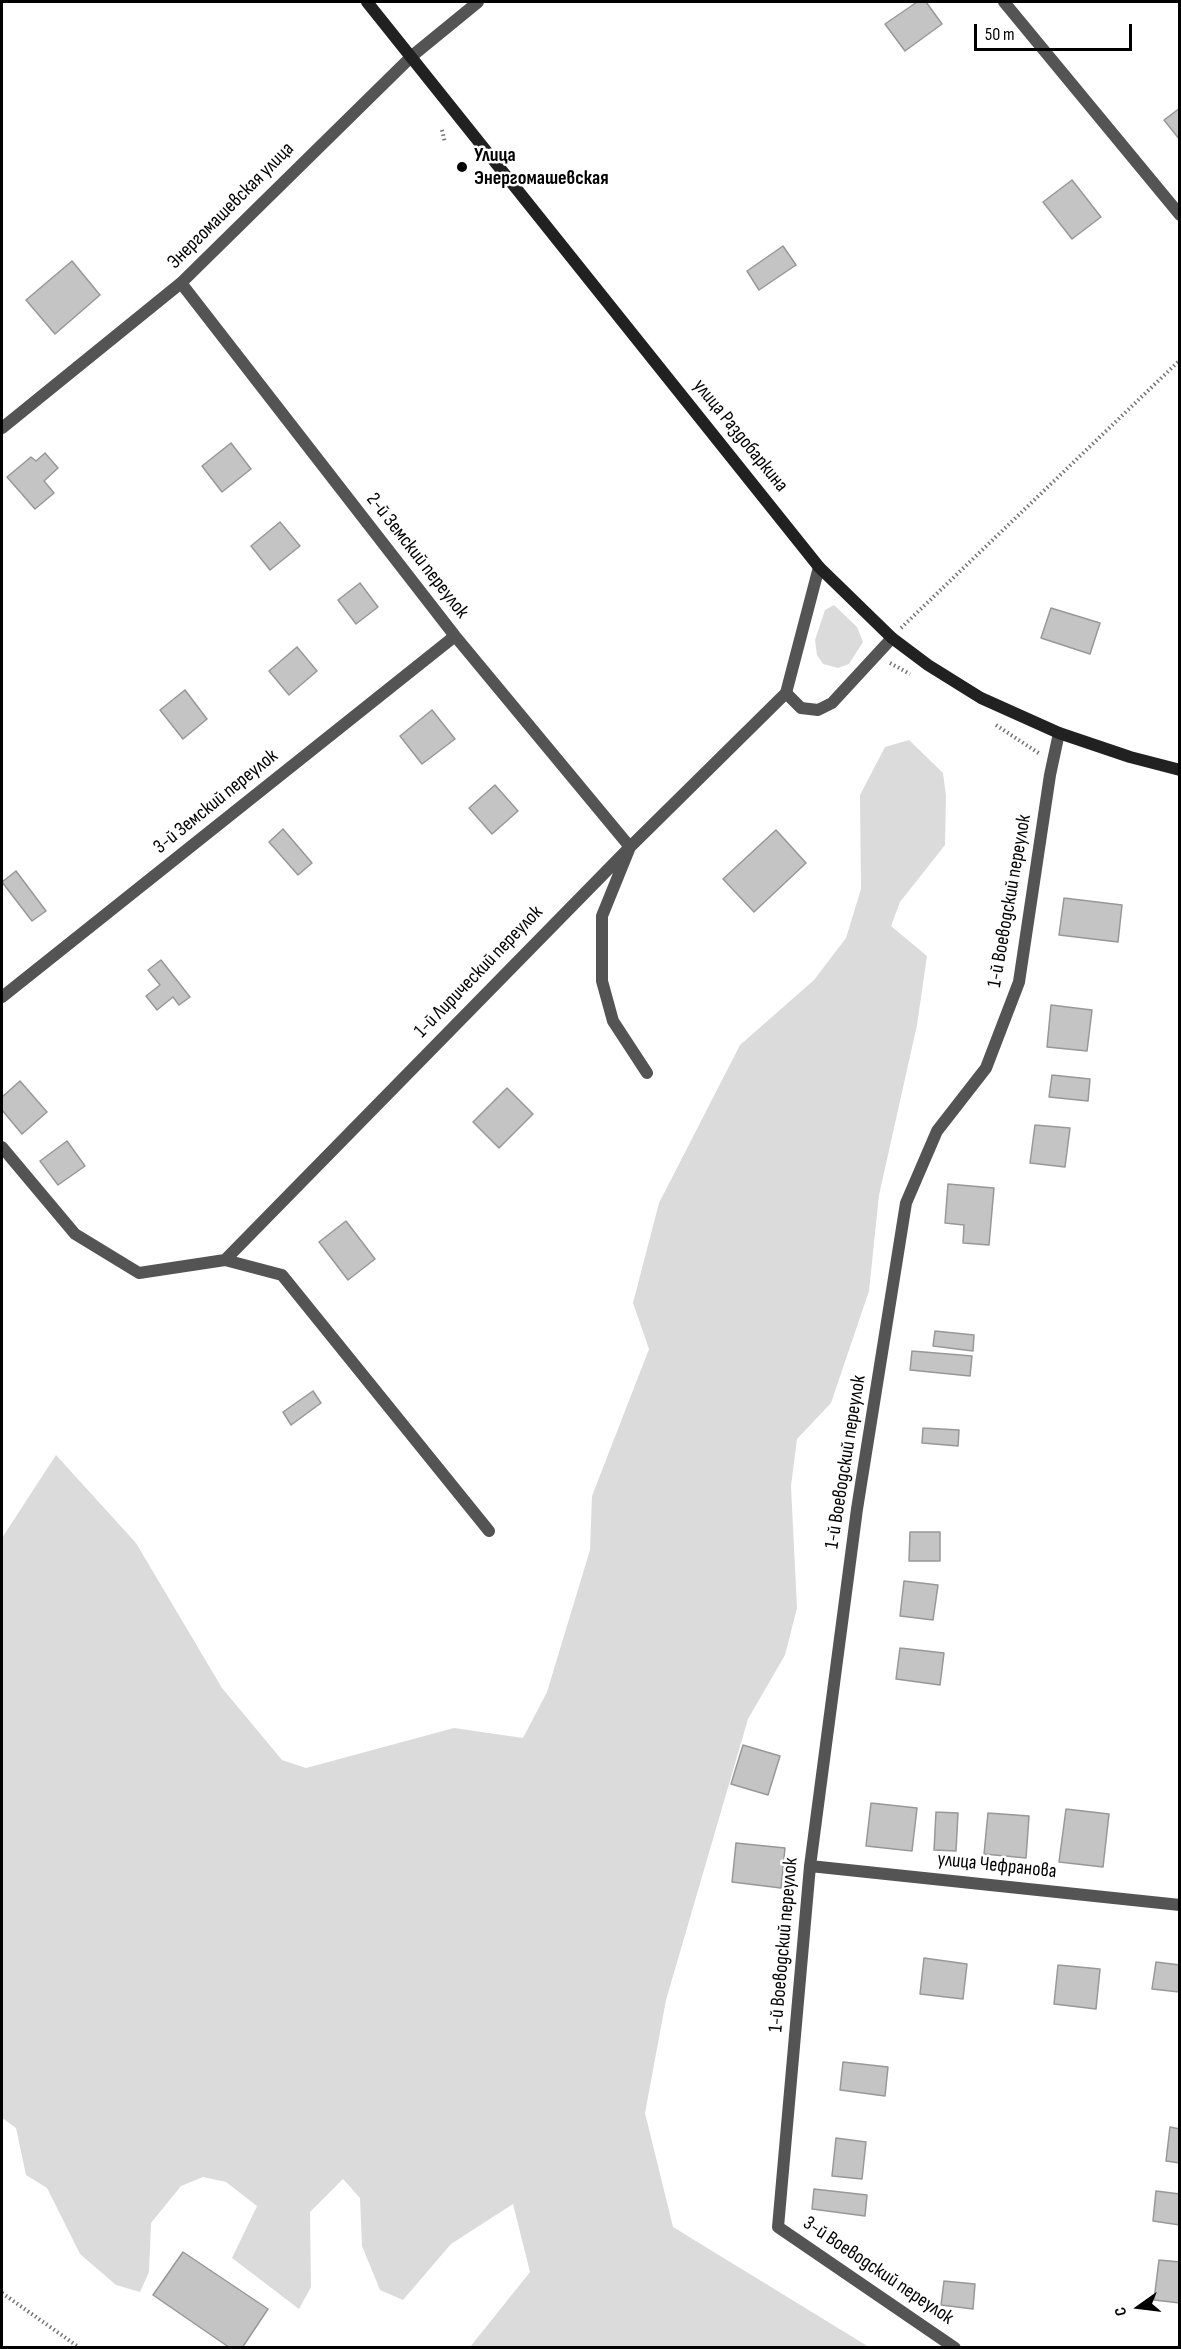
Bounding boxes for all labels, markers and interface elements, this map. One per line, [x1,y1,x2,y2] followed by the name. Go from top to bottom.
[977,12,1134,50] scale bar
[985,24,1015,45] text: 50 m
[163,138,299,274] street label: Энергомашевская улица
[474,144,609,191] place label: Улица Энергомашевская
[455,160,469,174] marker: Улица Энергомашевская
[687,375,793,497] street label: улица Раздобаркина
[361,488,473,624] street label: 2-й Земский переулок
[149,745,283,859] street label: 3-й Земский переулок
[983,813,1037,989] street label: 1-й Воеводский переулок
[410,901,548,1043] street label: 1-й Лирический переулок
[820,1374,872,1550] street label: 1-й Воеводский переулок
[936,1848,1058,1884] street label: улица Чефранова
[764,1857,804,2033] street label: 1-й Воеводский переулок
[798,2212,958,2330] street label: 3-й Воеводский переулок
[1109,2277,1169,2337] north arrow
[1111,2305,1131,2318] text: С

